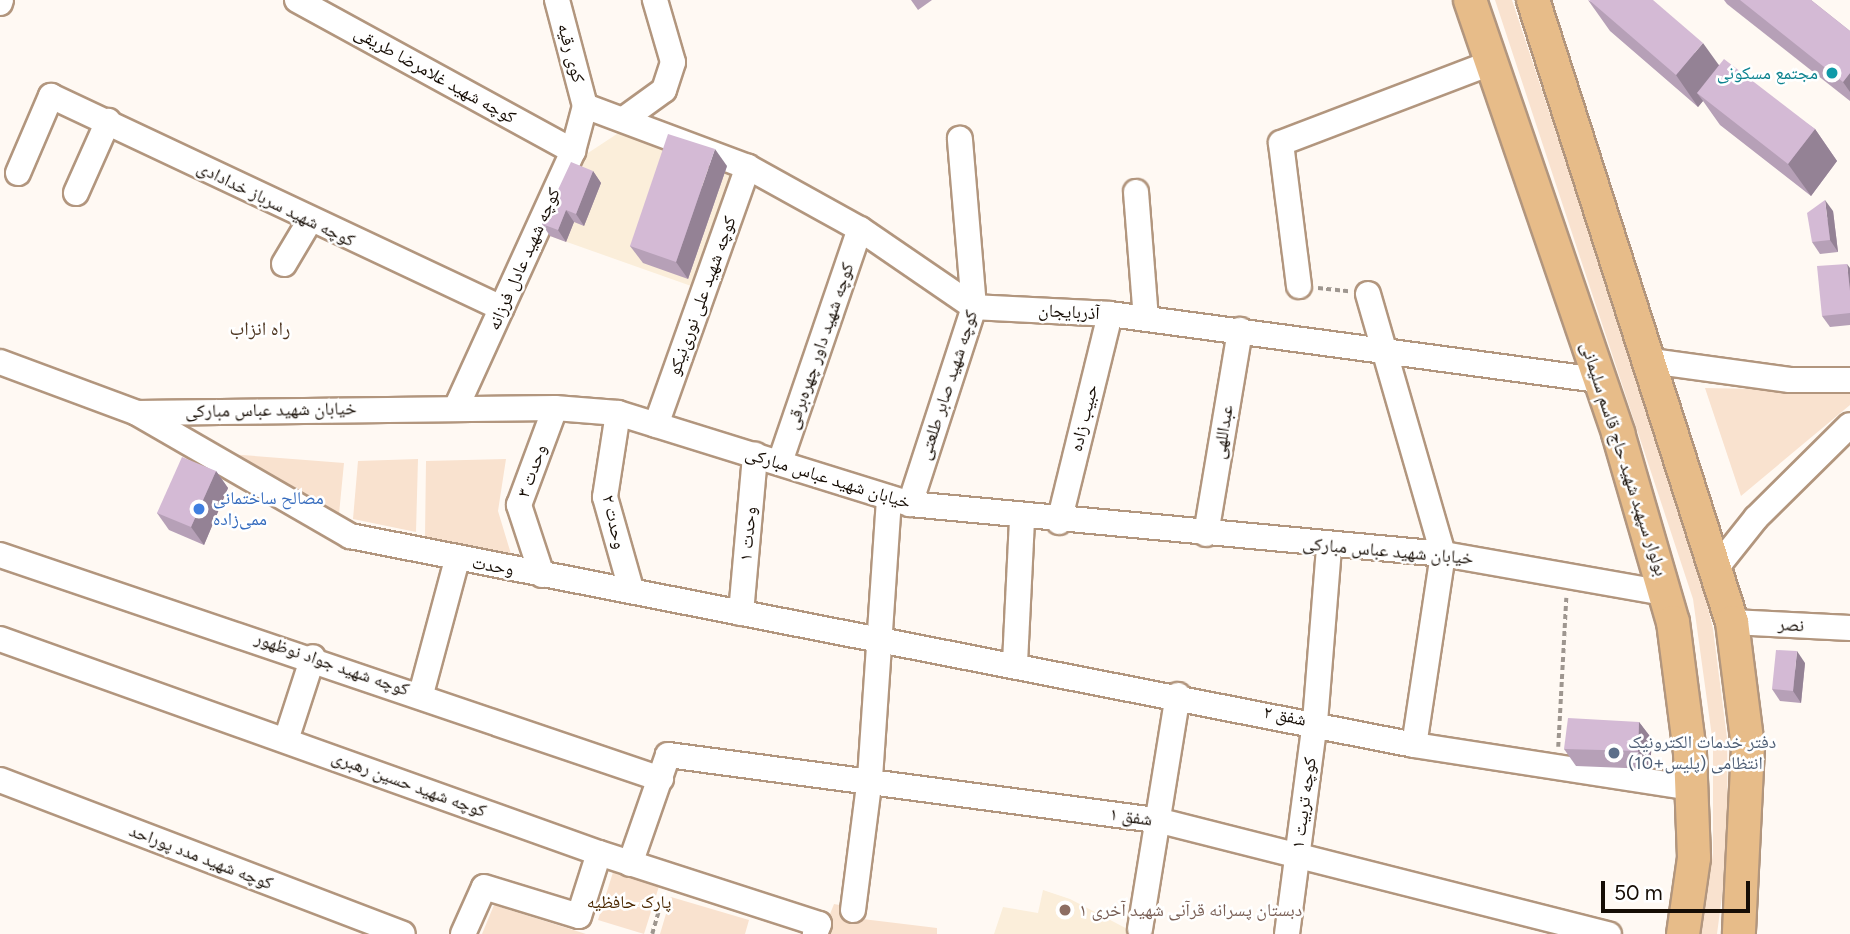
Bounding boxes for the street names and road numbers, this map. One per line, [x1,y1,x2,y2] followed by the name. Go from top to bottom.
[553,21,589,85] street label: کوی رقیه
[350,22,520,128] street label: کوچه شهید غلامرضا طریقی
[194,156,358,252] street label: کوچه شهید سرباز خدادادی
[483,184,565,334] street label: کوچه شهید عادل فرزانه
[663,213,741,379] street label: کوچه شهید علی نوری‌نیکو
[781,260,859,432] street label: کوچه شهید داور چهره‌برقی
[1038,300,1100,324] street label: آذربایجان
[914,307,982,463] street label: کوچه شهید صابر طلعتی
[1576,339,1672,579] street label: بولوار سپهبد شهید حاج قاسم سلیمانی
[1065,382,1103,454] street label: حبیب زاده
[185,398,357,422] street label: خیابان شهید عباس مبارکی
[1208,403,1238,461] street label: عبداللهی
[512,442,552,500] street label: وحدت ۳
[743,443,913,513] street label: خیابان شهید عباس مبارکی
[597,493,631,551] street label: وحدت ۲
[735,506,761,562] street label: وحدت ۱
[1302,533,1474,569] street label: خیابان شهید عباس مبارکی
[470,552,516,580] street label: وحدت
[1777,614,1805,636] street label: نصر
[252,627,412,701] street label: کوچه شهید جواد نوظهور
[1262,701,1308,731] street label: شفق ۲
[329,746,489,822] street label: کوچه شهید حسین رهبری
[1287,756,1321,850] street label: کوچه تربیت ۱
[1108,803,1154,831] street label: شفق ۱
[126,820,276,894] street label: کوچه شهید مدد پوراحد

